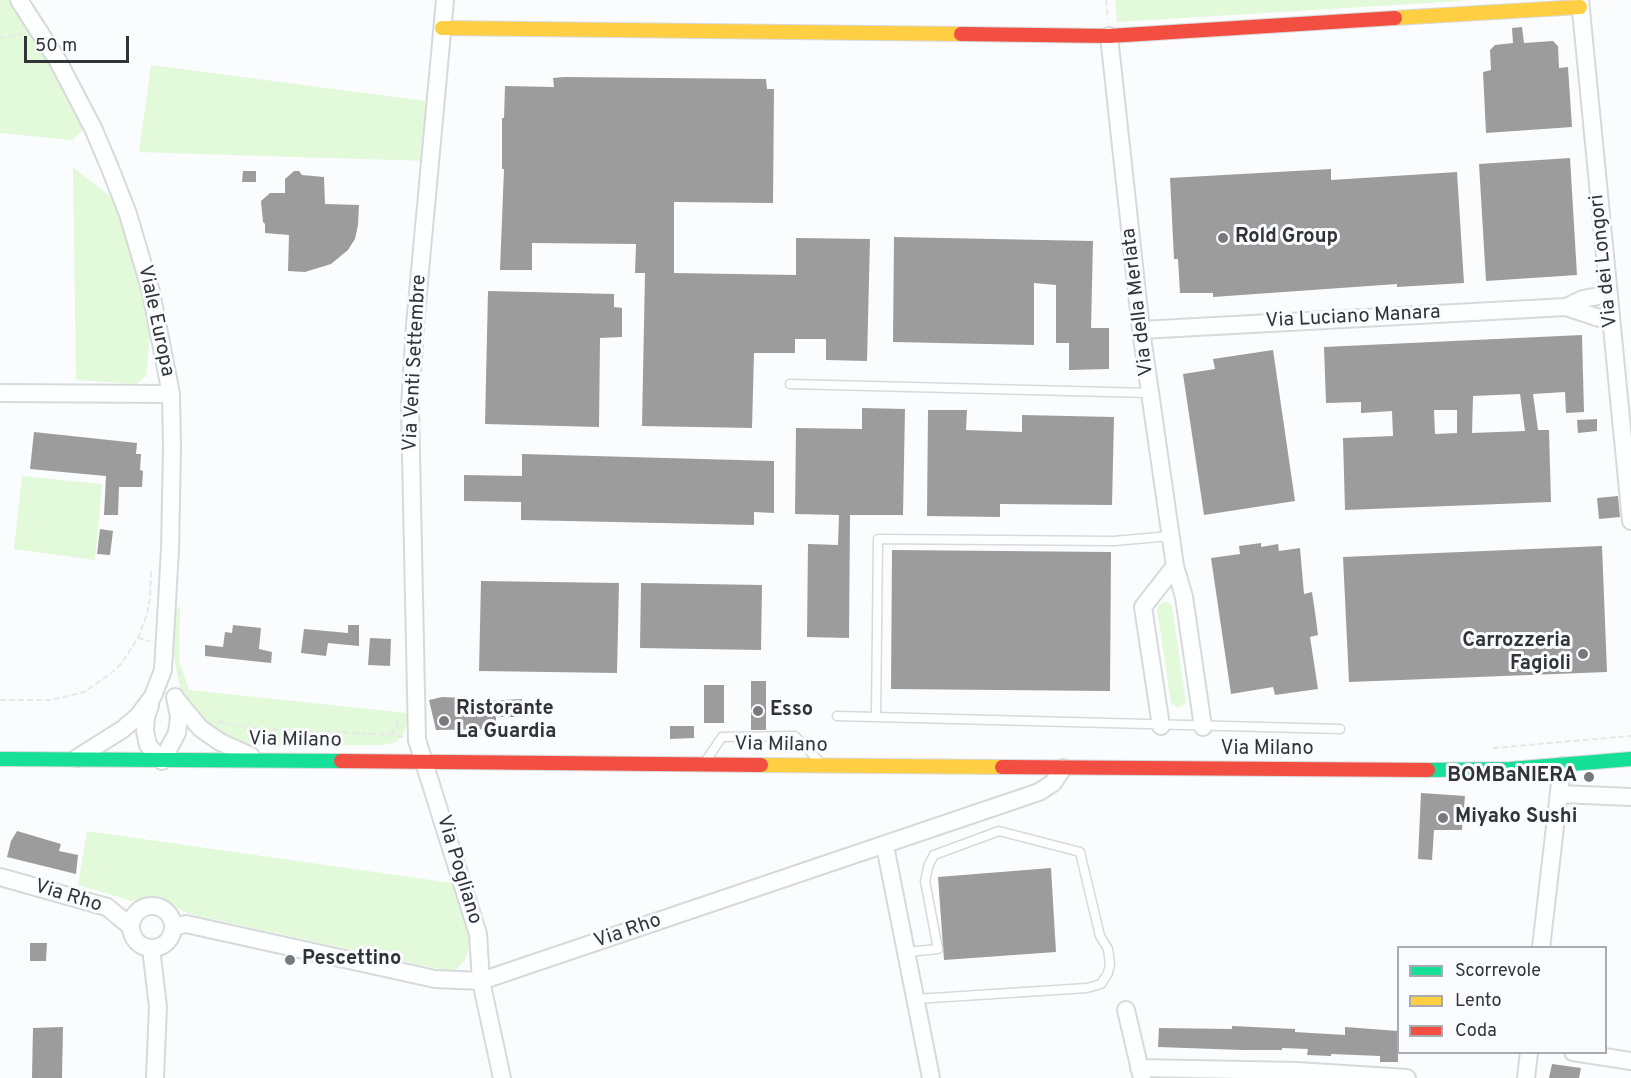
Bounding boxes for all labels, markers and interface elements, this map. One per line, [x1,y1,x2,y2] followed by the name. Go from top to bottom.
[27,24,132,62] scale bar
[35,35,77,58] text: 50 m
[1586,193,1624,329] street label: Via dei Longori
[1235,226,1338,250] place label: Rold Group
[1118,227,1160,377] street label: Via della Merlata
[1216,231,1230,245] marker: Rold Group
[131,263,179,379] street label: Viale Europa
[399,274,433,452] street label: Via Venti Settembre
[1265,301,1441,335] street label: Via Luciano Manara
[1462,630,1571,677] place label: Carrozzeria Fagioli
[1576,647,1590,661] marker: Carrozzeria Fagioli
[456,698,556,745] place label: Ristorante La Guardia
[770,699,813,723] place label: Esso
[751,704,765,718] marker: Esso
[437,714,451,728] marker: Ristorante La Guardia
[248,728,342,754] street label: Via Milano
[734,733,828,759] street label: Via Milano
[1220,738,1314,762] street label: Via Milano
[1447,765,1577,789] place label: BOMBaNIERA
[1582,770,1596,784] marker: BOMBaNIERA
[1455,806,1577,830] place label: Miyako Sushi
[1436,811,1450,825] marker: Miyako Sushi
[430,813,486,927] street label: Via Pogliano
[31,875,105,919] street label: Via Rho
[591,909,665,955] street label: Via Rho
[1397,946,1607,1054] legend
[302,948,401,972] place label: Pescettino
[283,953,297,967] marker: Pescettino
[1455,960,1541,983] text: Scorrevole
[1455,990,1501,1013] text: Lento
[1455,1020,1497,1043] text: Coda

